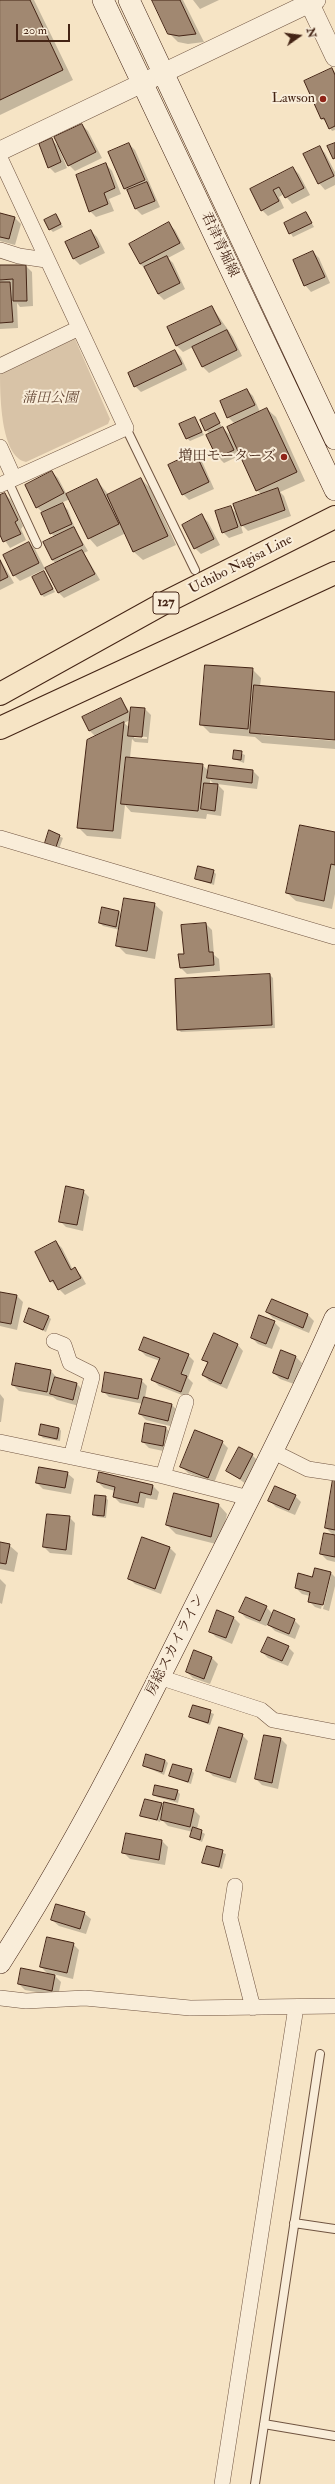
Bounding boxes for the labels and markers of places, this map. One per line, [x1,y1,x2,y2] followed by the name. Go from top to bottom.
[272,91,315,107] place label: Lawson
[318,94,328,104] marker: Lawson
[179,449,276,465] place label: 増田モーターズ
[279,452,289,462] marker: 増田モーターズ

